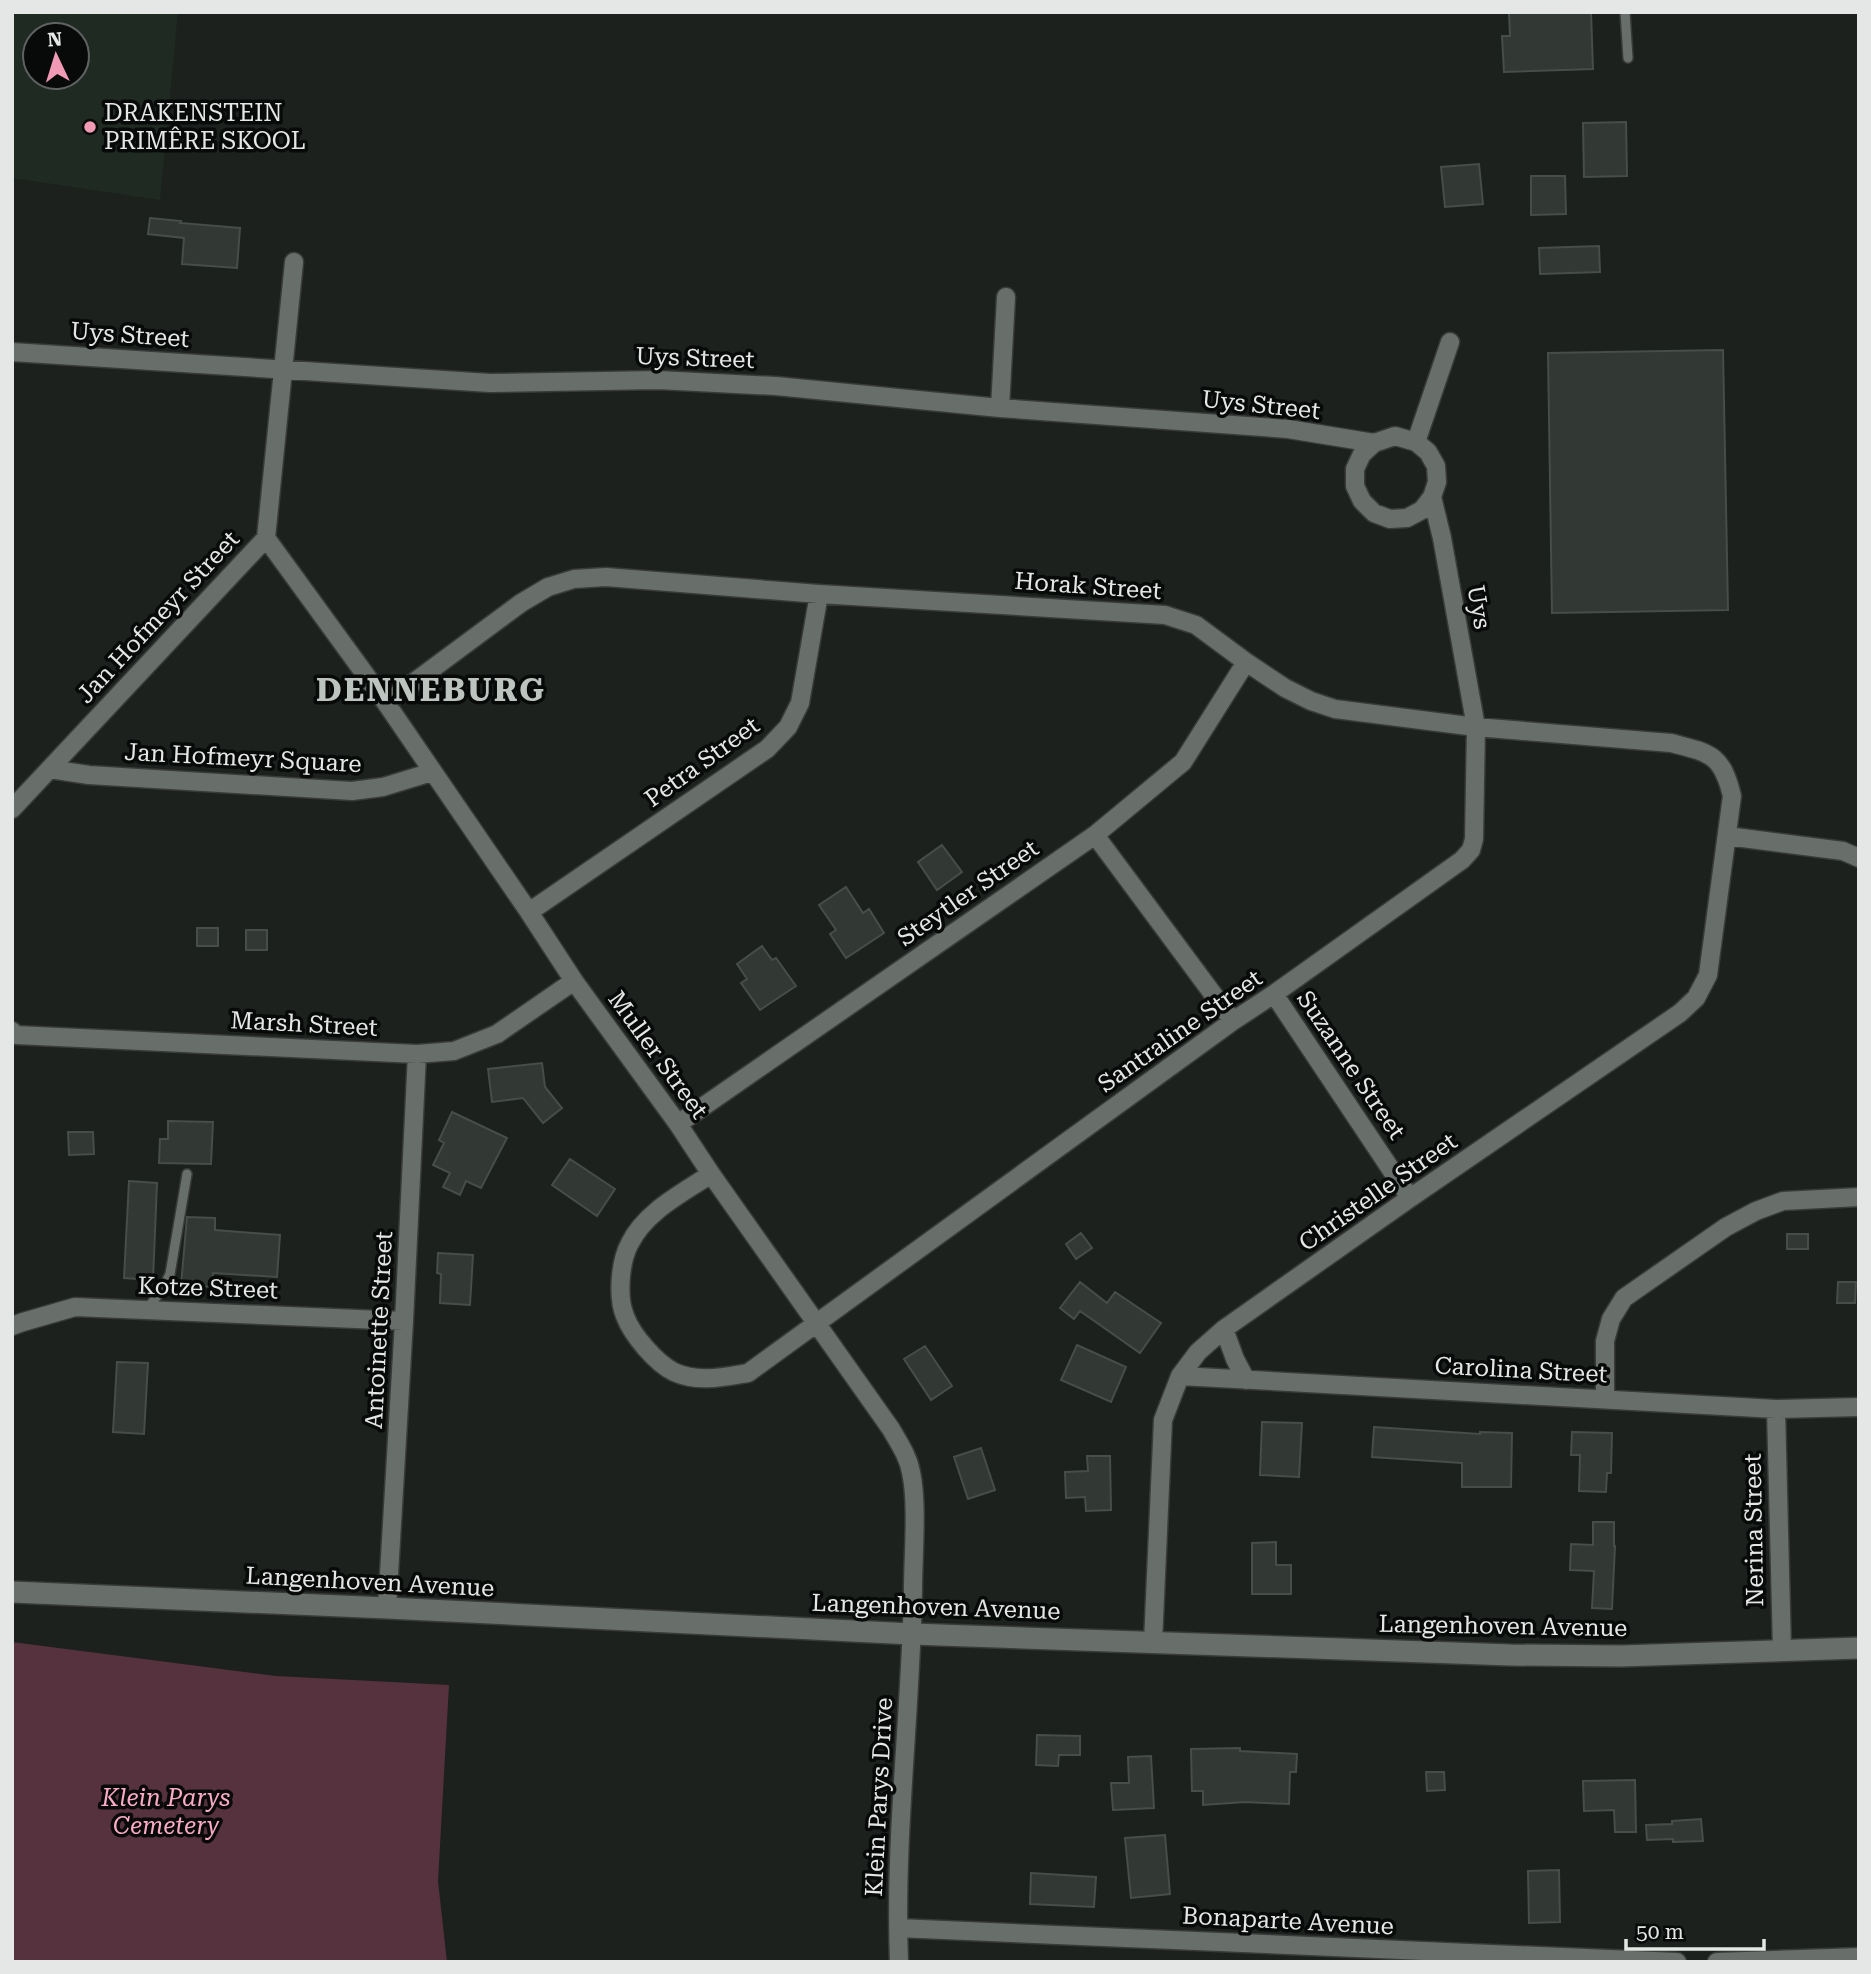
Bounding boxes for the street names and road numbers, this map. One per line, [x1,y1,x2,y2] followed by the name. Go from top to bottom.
[70,317,190,353] street label: Uys Street
[635,342,755,374] street label: Uys Street
[1200,385,1322,425] street label: Uys Street
[71,525,245,709] street label: Jan Hofmeyr Street
[1014,567,1162,605] street label: Horak Street
[1461,583,1497,631] street label: Uys
[639,711,765,813] street label: Petra Street
[124,738,362,778] street label: Jan Hofmeyr Square
[892,834,1044,952] street label: Steytler Street
[1093,964,1267,1098] street label: Santraline Street
[1291,985,1411,1145] street label: Suzanne Street
[602,986,714,1124] street label: Muller Street
[230,1006,378,1042] street label: Marsh Street
[1294,1127,1462,1257] street label: Christelle Street
[360,1230,398,1430] street label: Antoinette Street
[137,1272,279,1304] street label: Kotze Street
[1434,1351,1608,1389] street label: Carolina Street
[1739,1453,1769,1607] street label: Nerina Street
[245,1562,495,1602] street label: Langenhoven Avenue
[811,1589,1061,1625] street label: Langenhoven Avenue
[1378,1610,1628,1642] street label: Langenhoven Avenue
[860,1697,898,1897] street label: Klein Parys Drive
[1181,1901,1395,1941] street label: Bonaparte Avenue

